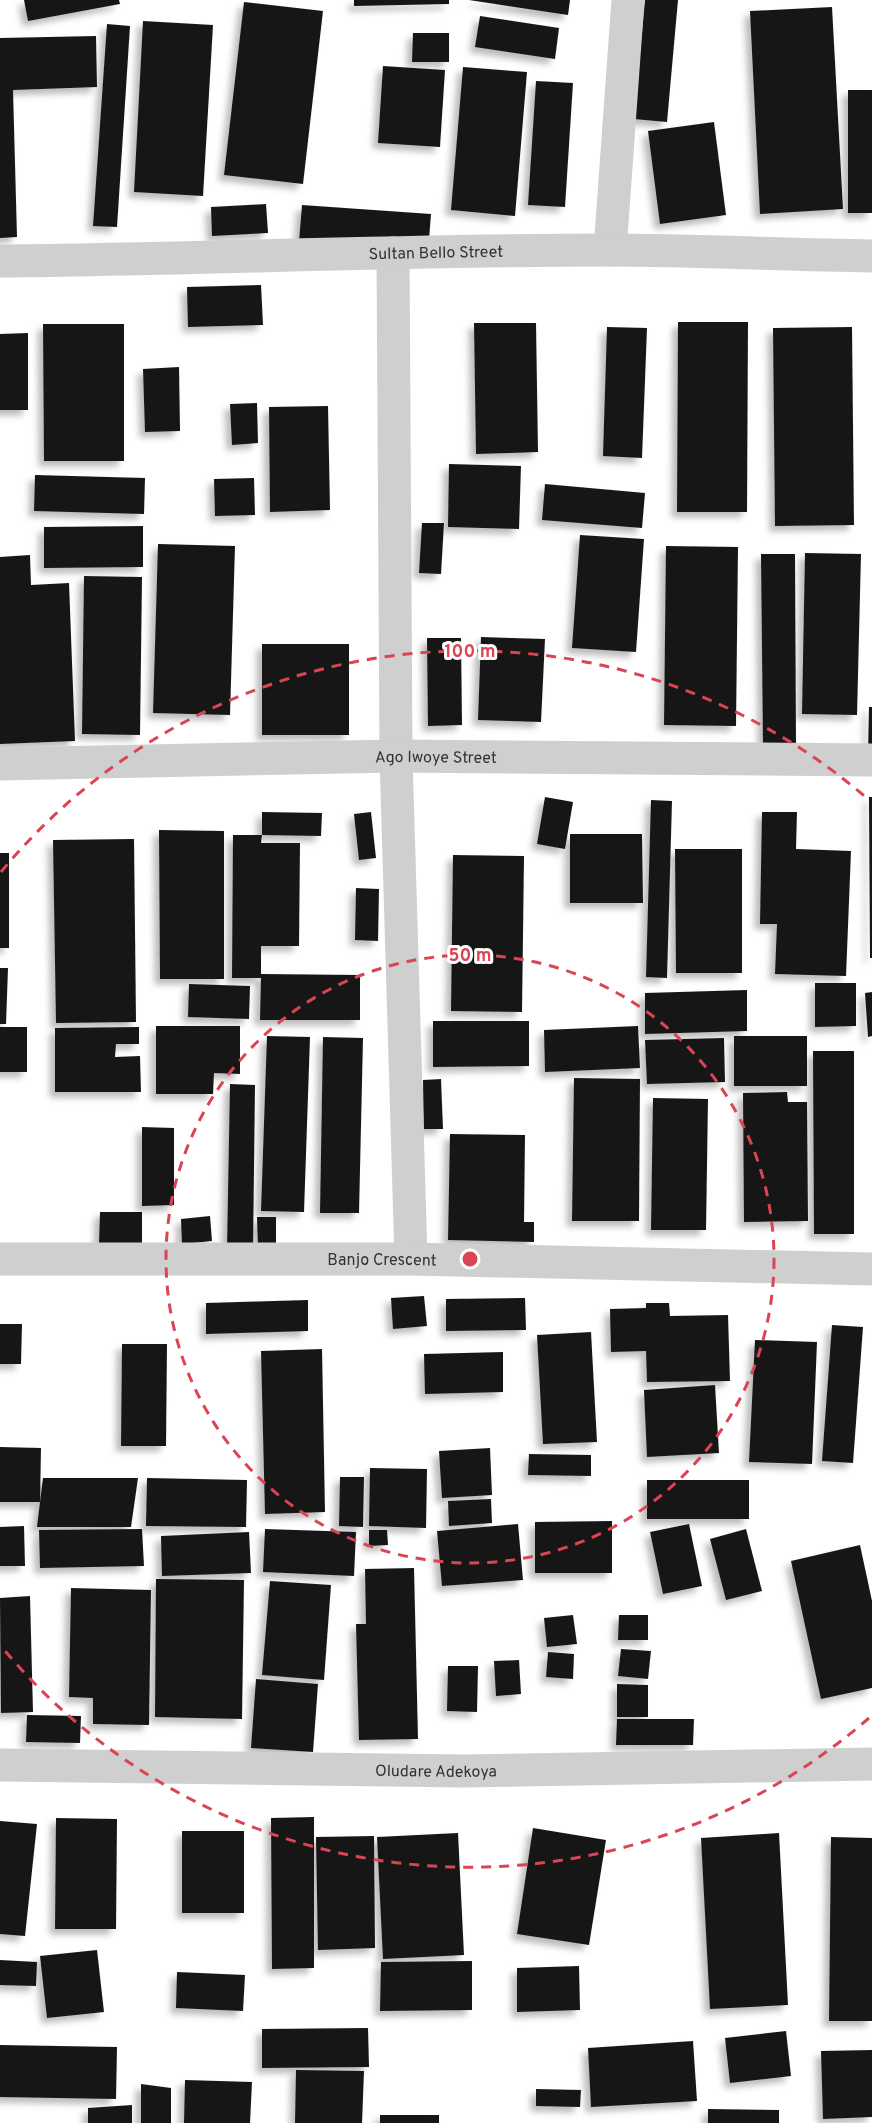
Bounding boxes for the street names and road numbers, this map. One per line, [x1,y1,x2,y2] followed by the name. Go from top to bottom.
[368,243,503,265] street label: Sultan Bello Street
[375,748,497,769] street label: Ago Iwoye Street
[327,1251,437,1272] street label: Banjo Crescent
[375,1762,497,1783] street label: Oludare Adekoya

